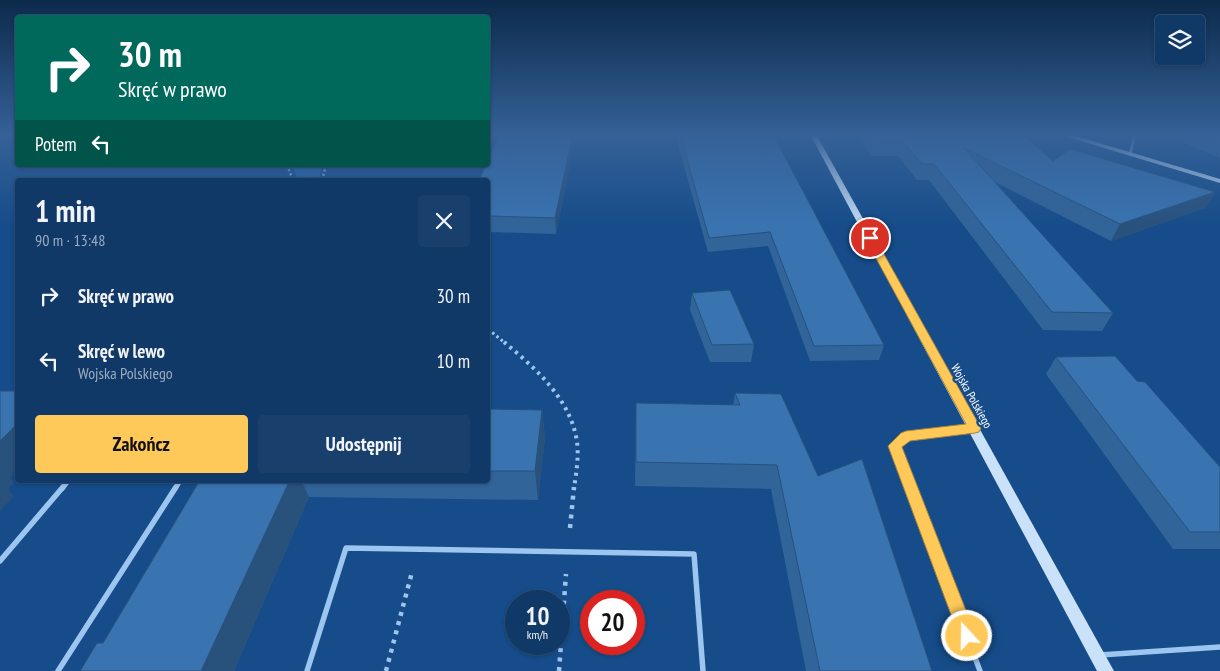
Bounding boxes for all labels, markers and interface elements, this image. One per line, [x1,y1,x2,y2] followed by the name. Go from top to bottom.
[1155,15,1205,65] map controls
[1155,15,1205,65] button: layers
[118,31,182,77] text: 30 m
[35,35,100,100] icon: right
[118,75,227,103] text: Skręć w prawo
[87,130,115,158] icon: left
[35,132,77,156] text: Potem
[35,191,96,230] text: 1 min
[418,195,470,247] button: close
[849,217,891,259] pin
[856,224,884,252] icon: arrive
[35,230,106,250] text: 90 m · 13:48
[35,282,63,310] icon: right
[78,284,174,308] text: Skręć w prawo
[437,284,470,308] text: 30 m
[78,339,165,363] text: Skręć w lewo
[35,347,63,375] icon: left
[437,349,470,373] text: 10 m
[948,361,996,431] street label: Wojska Polskiego
[78,363,173,383] text: Wojska Polskiego
[35,415,248,473] button: Zakończ
[258,415,470,473] button: Udostępnij
[580,590,645,655] speed limit sign: 20
[526,600,549,632] text: 10
[940,609,992,661] position arrow
[527,627,548,642] text: km/h

